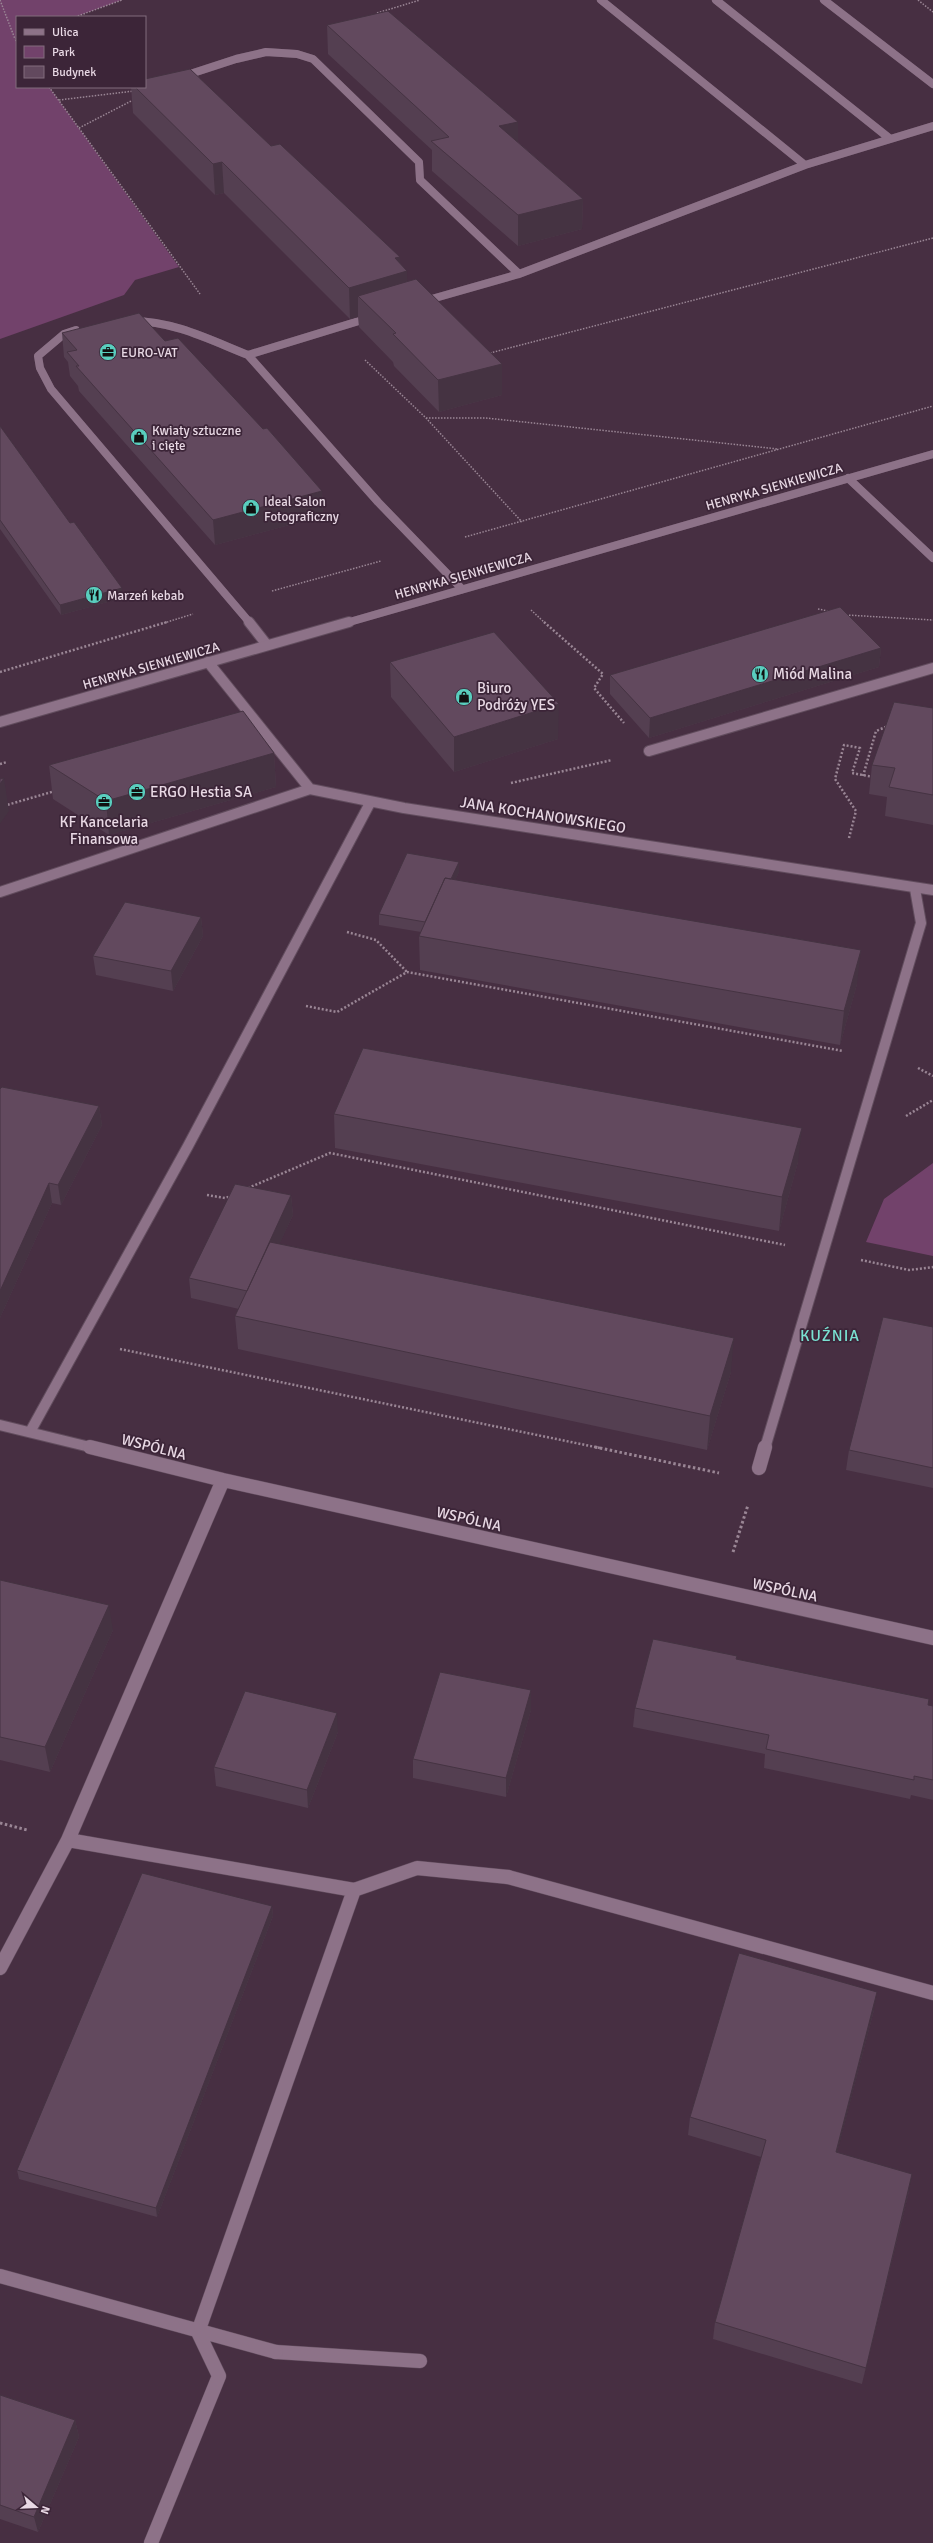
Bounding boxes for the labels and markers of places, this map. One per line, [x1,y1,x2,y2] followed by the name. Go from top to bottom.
[98,342,118,362] office icon: EURO-VAT
[121,345,178,361] place label: EURO-VAT
[152,423,241,454] place label: Kwiaty sztuczne i cięte
[129,427,149,447] shop icon: Kwiaty sztuczne i cięte
[264,494,339,525] place label: Ideal Salon Fotograficzny
[241,498,261,518] shop icon: Ideal Salon Fotograficzny
[84,585,104,605] restaurant icon: Marzeń kebab
[107,588,184,604] place label: Marzeń kebab
[750,664,770,684] restaurant icon: Miód Malina
[773,665,852,683] place label: Miód Malina
[477,679,555,714] place label: Biuro Podróży YES
[454,687,474,707] shop icon: Biuro Podróży YES
[127,782,147,802] office icon: ERGO Hestia SA
[150,783,252,801] place label: ERGO Hestia SA
[94,792,114,812] office icon: KF Kancelaria Finansowa
[60,813,148,848] place label: KF Kancelaria Finansowa

